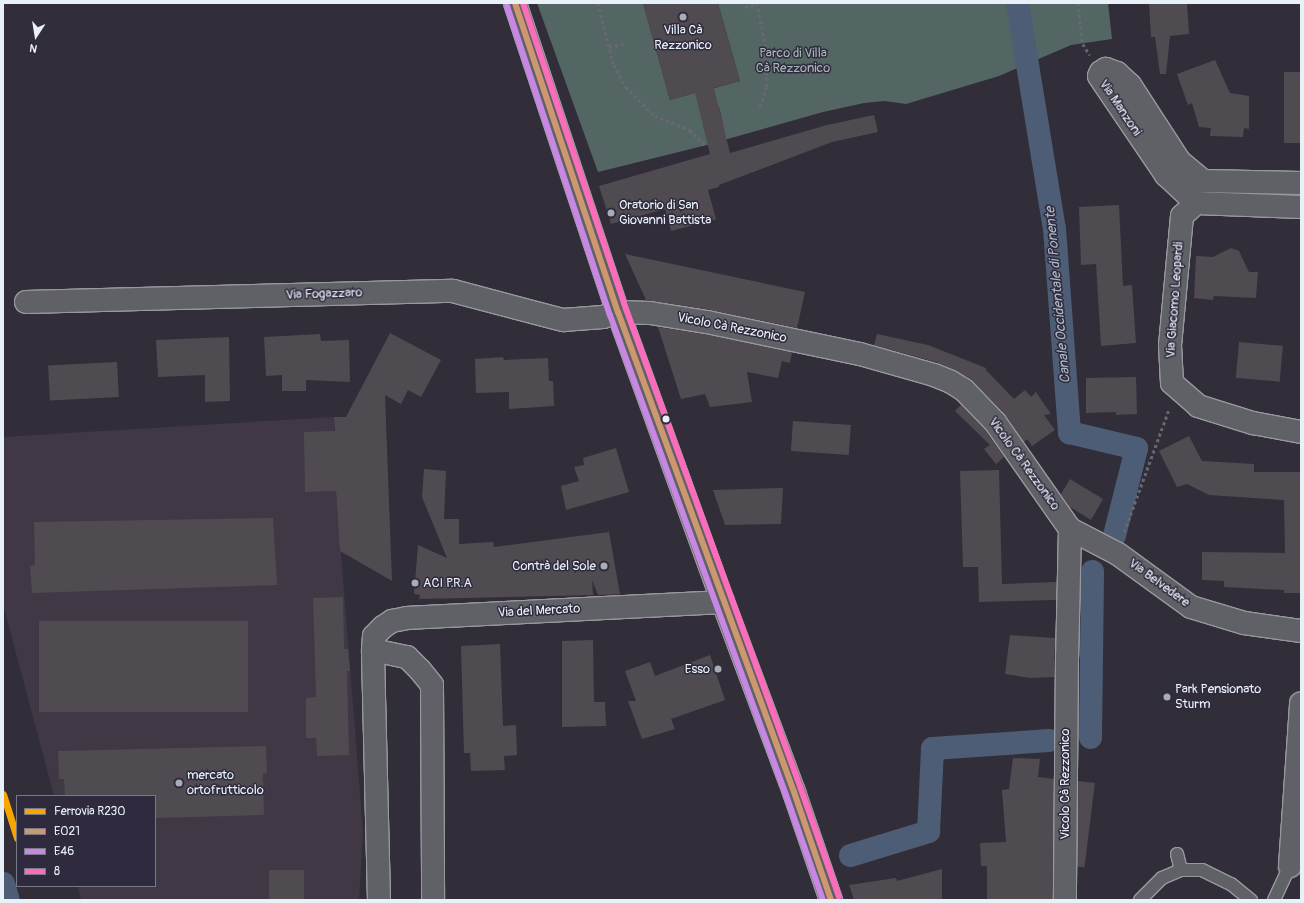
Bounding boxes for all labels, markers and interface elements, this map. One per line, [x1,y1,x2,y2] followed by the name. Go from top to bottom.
[678,12,688,22] marker: Villa Cà Rezzonico
[16,16,56,56] north arrow
[654,23,712,54] place label: Villa Cà Rezzonico
[28,41,38,55] text: N
[756,46,830,77] park label: Parco di Villa Cà Rezzonico
[1095,77,1145,139] street label: Via Manzoni
[619,198,711,229] place label: Oratorio di San Giovanni Battista
[1042,206,1074,384] water label: Canale Occidentale di Ponente
[606,208,616,218] marker: Oratorio di San Giovanni Battista
[1163,241,1187,359] street label: Via Giacomo Leopardi
[285,285,363,303] street label: Via Fogazzaro
[676,310,788,346] street label: Vicolo Cà Rezzonico
[661,414,671,424] unlabelled marker
[985,415,1063,513] street label: Vicolo Cà Rezzonico
[1125,556,1193,610] street label: Via Belvedere
[512,558,596,574] place label: Contrà del Sole
[599,561,609,571] marker: Contrà del Sole
[423,575,472,591] place label: ACI P.R.A
[410,578,420,588] marker: ACI P.R.A
[497,601,581,621] street label: Via del Mercato
[685,661,710,677] place label: Esso
[713,664,723,674] marker: Esso
[1175,682,1261,713] place label: Park Pensionato Sturm
[1162,692,1172,702] marker: Park Pensionato Sturm
[1057,729,1073,839] street label: Vicolo Cà Rezzonico
[187,768,264,799] place label: mercato ortofrutticolo
[174,778,184,788] marker: mercato ortofrutticolo
[16,795,156,887] legend
[54,804,125,819] text: Ferrovia R230
[54,824,80,839] text: E021
[54,844,74,859] text: E46
[54,864,60,879] text: 8

